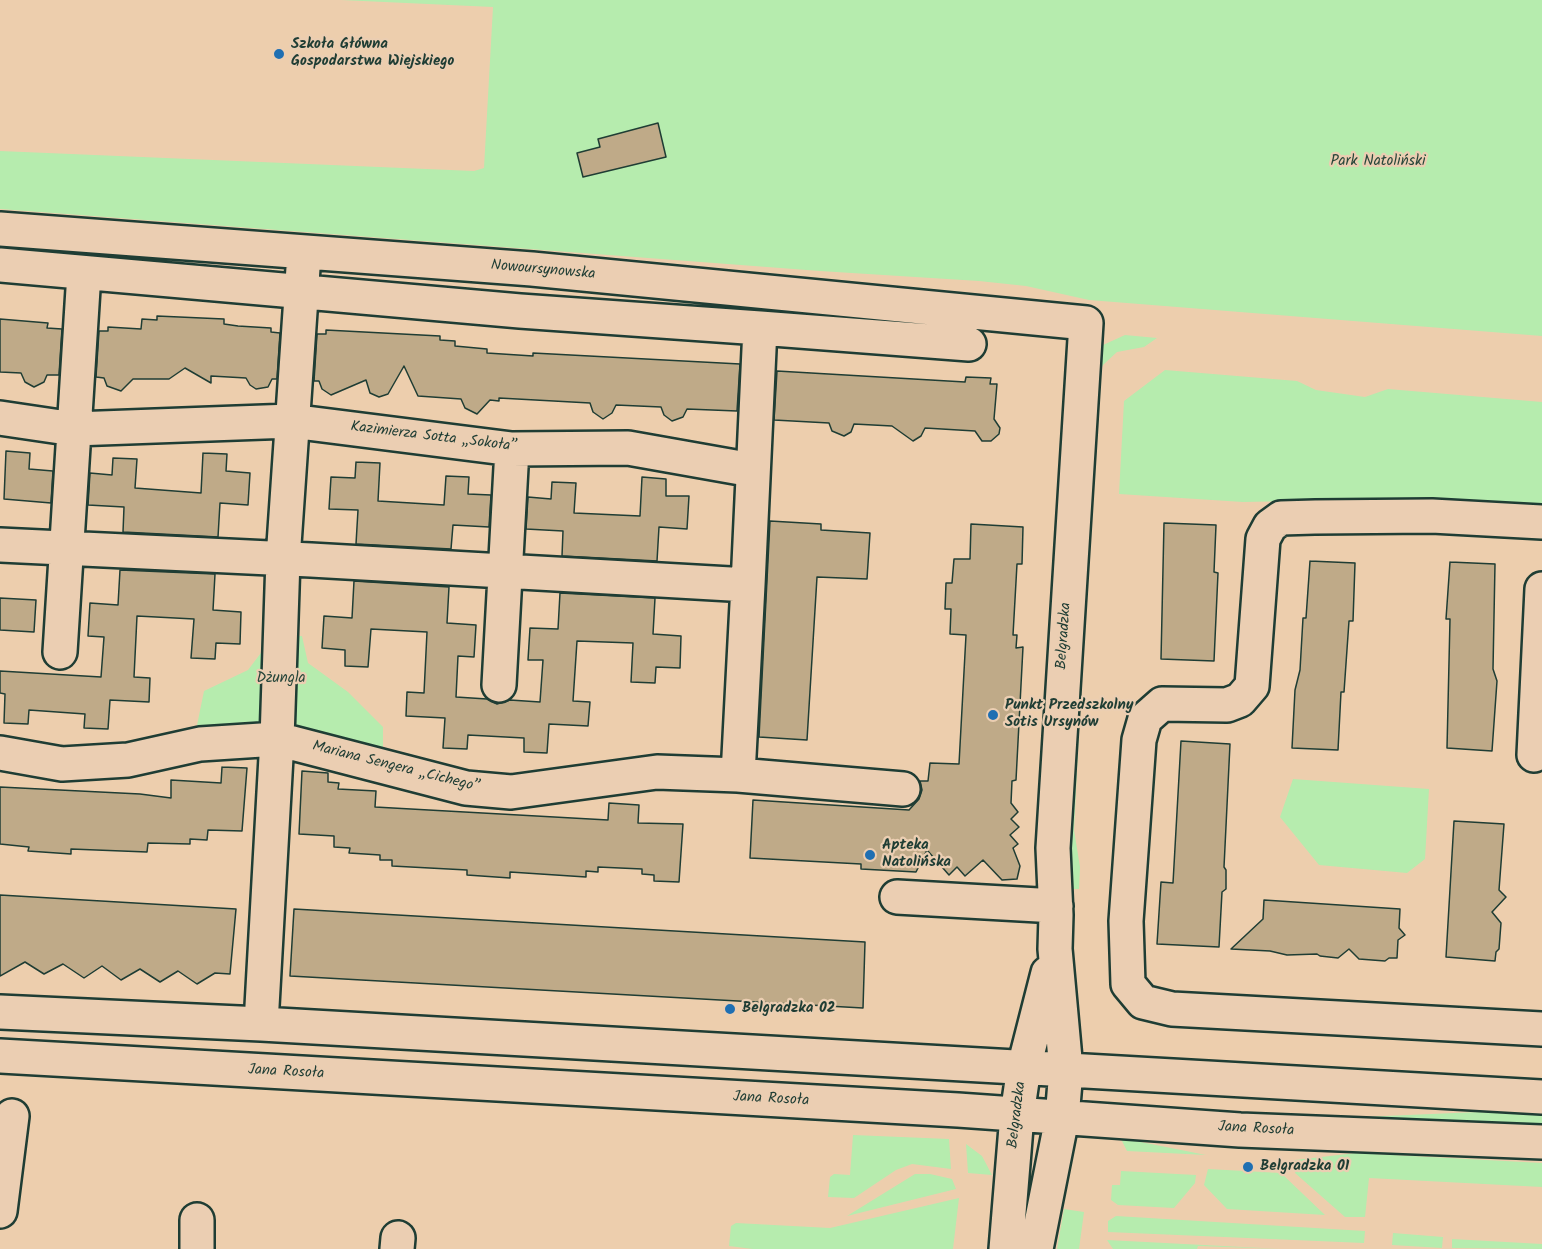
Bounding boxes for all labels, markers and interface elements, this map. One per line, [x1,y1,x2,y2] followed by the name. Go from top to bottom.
[291,36,454,71] place label: Szkoła Główna Gospodarstwa Wiejskiego
[272,47,286,61] marker: Szkoła Główna Gospodarstwa Wiejskiego
[1330,153,1426,171] park label: Park Natoliński
[490,257,596,285] street label: Nowoursynowska
[350,419,518,457] street label: Kazimierza Sotta „Sokoła”
[1054,602,1076,670] street label: Belgradzka
[256,670,306,688] park label: Dżungla
[1005,697,1134,732] place label: Punkt Przedszkolny Sotis Ursynów
[986,708,1000,722] marker: Punkt Przedszkolny Sotis Ursynów
[310,738,482,798] street label: Mariana Sengera „Cichego”
[882,837,951,872] place label: Apteka Natolińska
[863,848,877,862] marker: Apteka Natolińska
[742,1000,836,1018] place label: Belgradzka 02
[723,1002,737,1016] marker: Belgradzka 02
[247,1062,325,1084] street label: Jana Rosoła
[1005,1081,1031,1149] street label: Belgradzka
[732,1089,810,1111] street label: Jana Rosoła
[1217,1119,1295,1141] street label: Jana Rosoła
[1260,1158,1349,1176] place label: Belgradzka 01
[1241,1160,1255,1174] marker: Belgradzka 01

